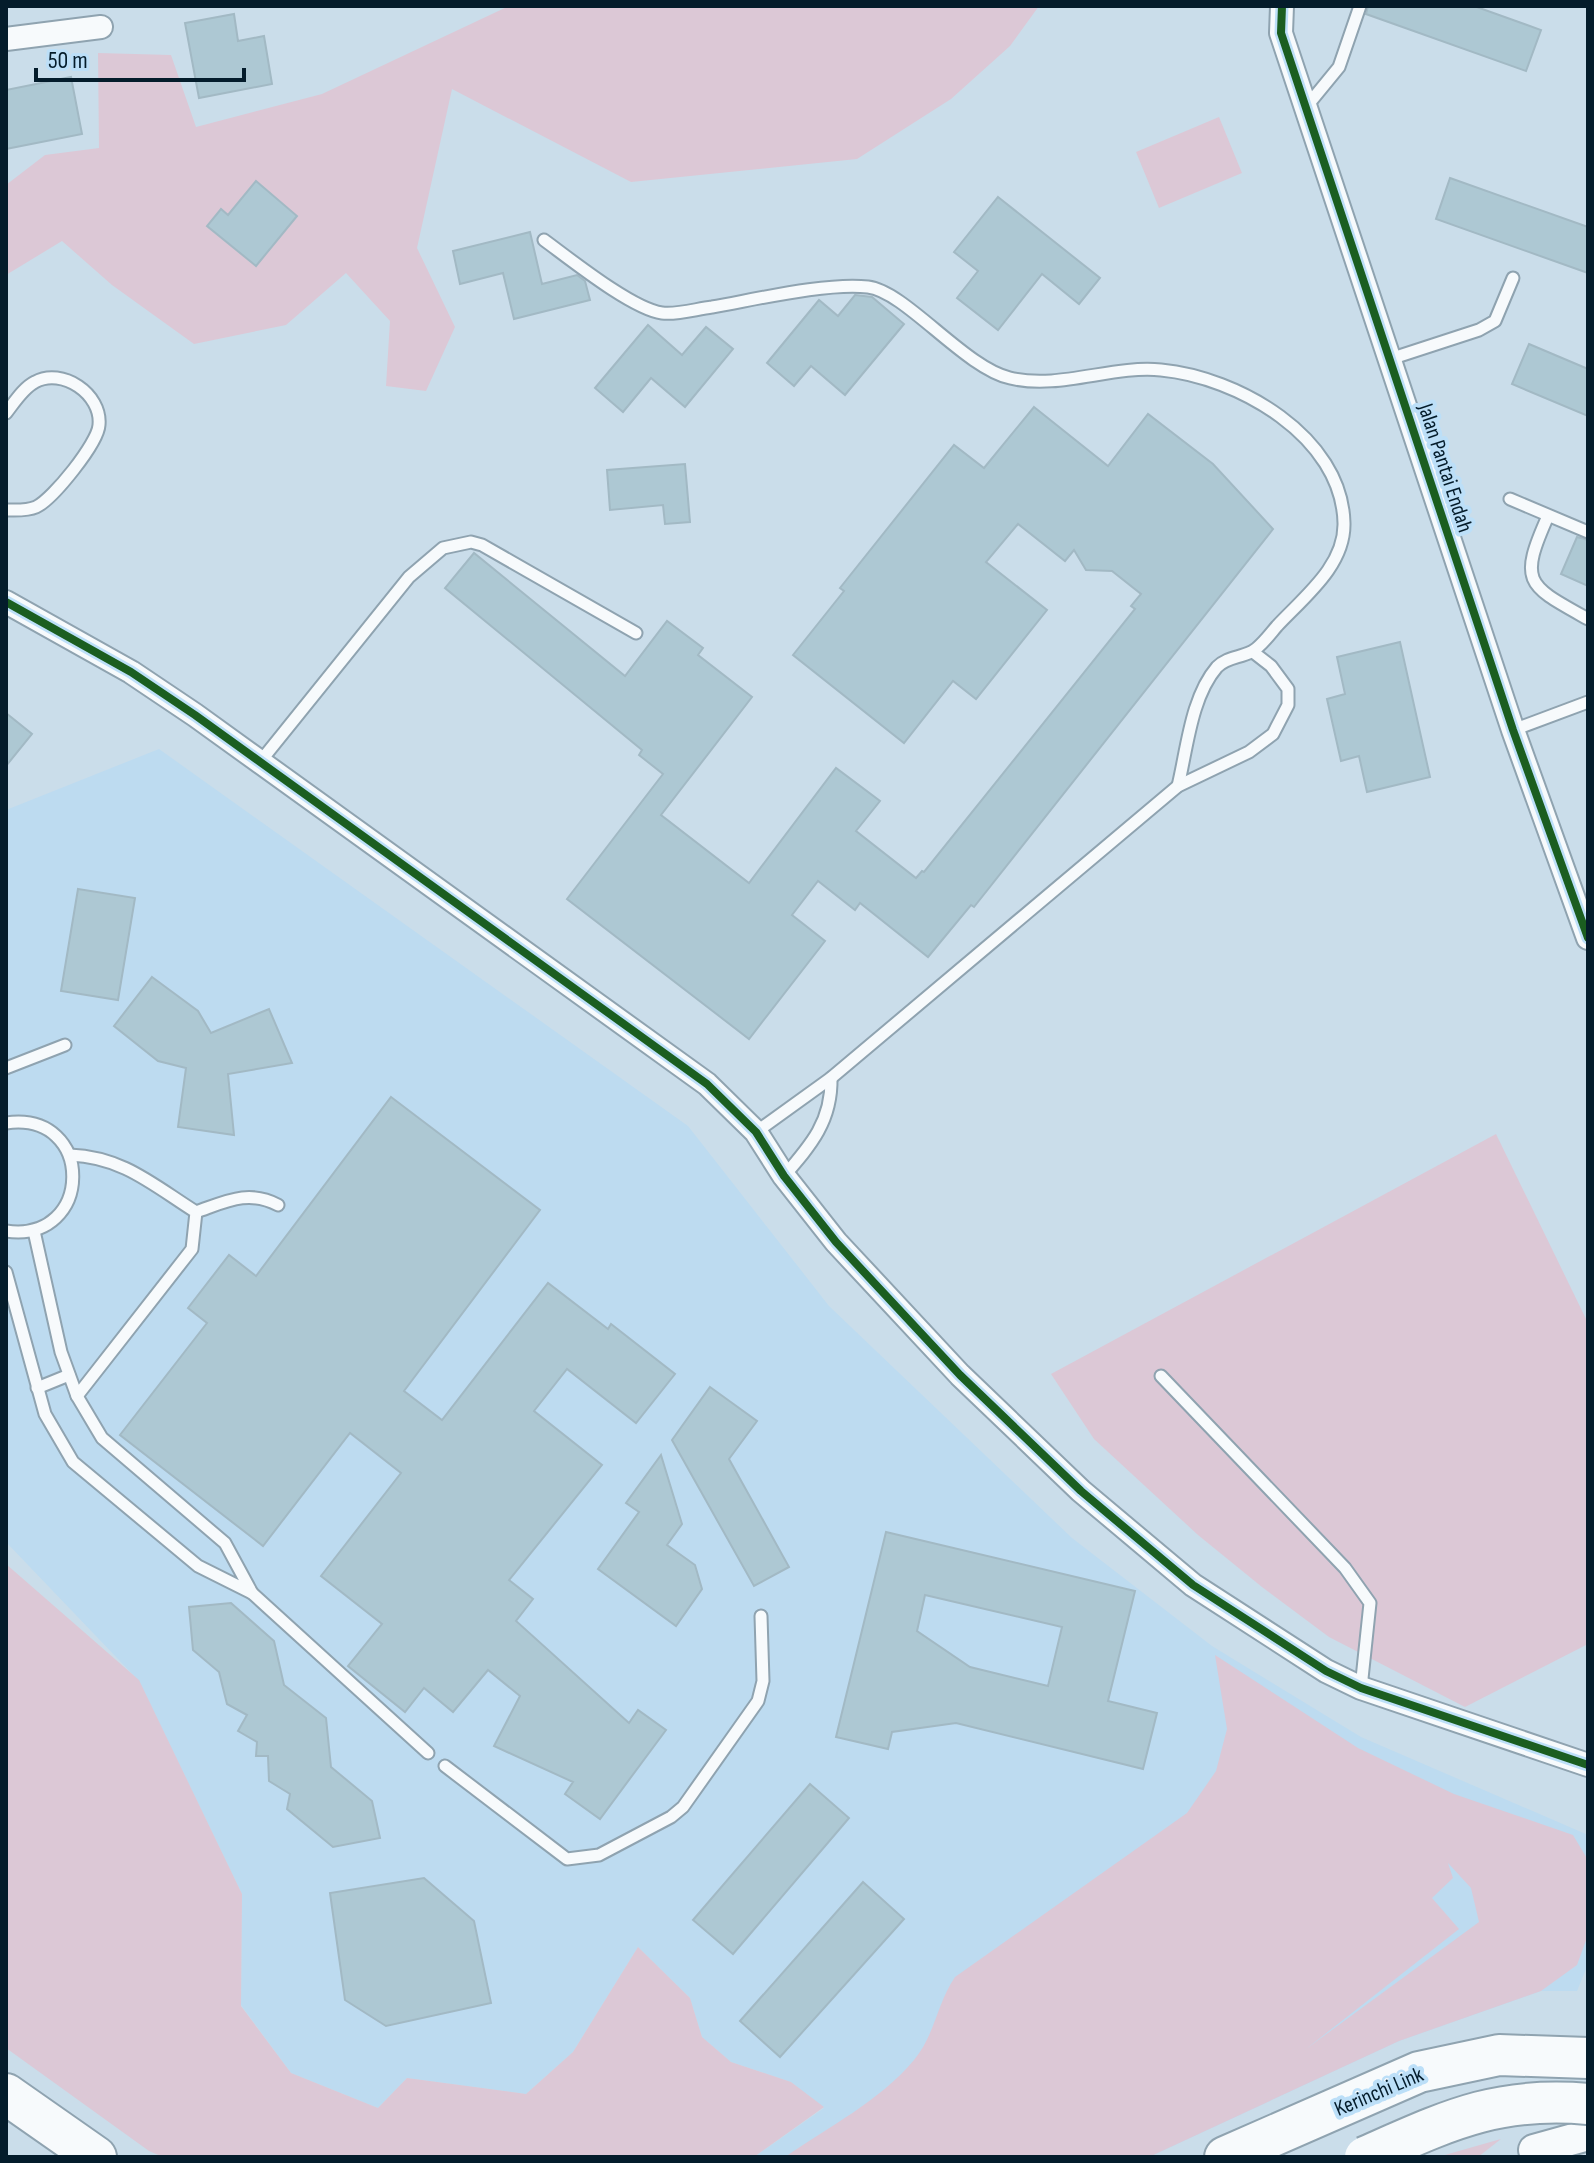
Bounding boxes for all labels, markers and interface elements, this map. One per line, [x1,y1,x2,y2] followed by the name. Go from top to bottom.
[36,32,244,82] scale bar
[48,46,88,75] text: 50 m
[1411,399,1478,536] street label: Jalan Pantai Endah
[1330,2061,1428,2123] street label: Kerinchi Link

